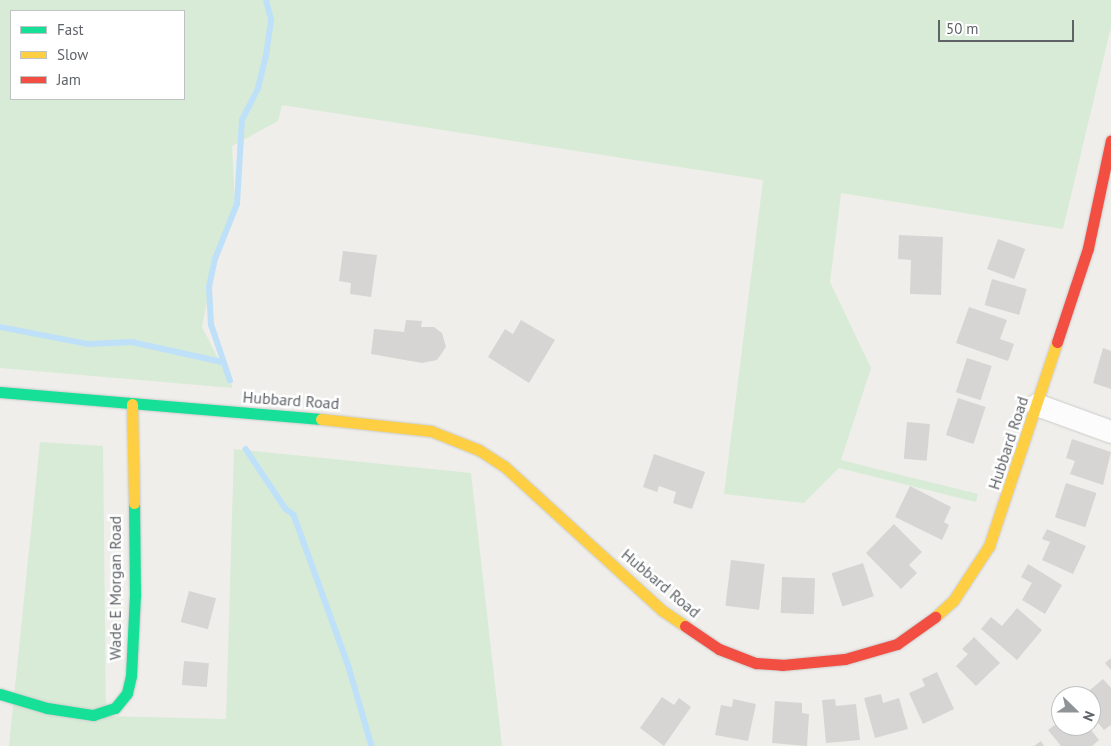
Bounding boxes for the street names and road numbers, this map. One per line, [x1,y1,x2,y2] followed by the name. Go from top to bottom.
[242,387,340,413] street label: Hubbard Road
[984,394,1032,492] street label: Hubbard Road
[105,516,125,660] street label: Wade E Morgan Road
[618,545,704,621] street label: Hubbard Road

